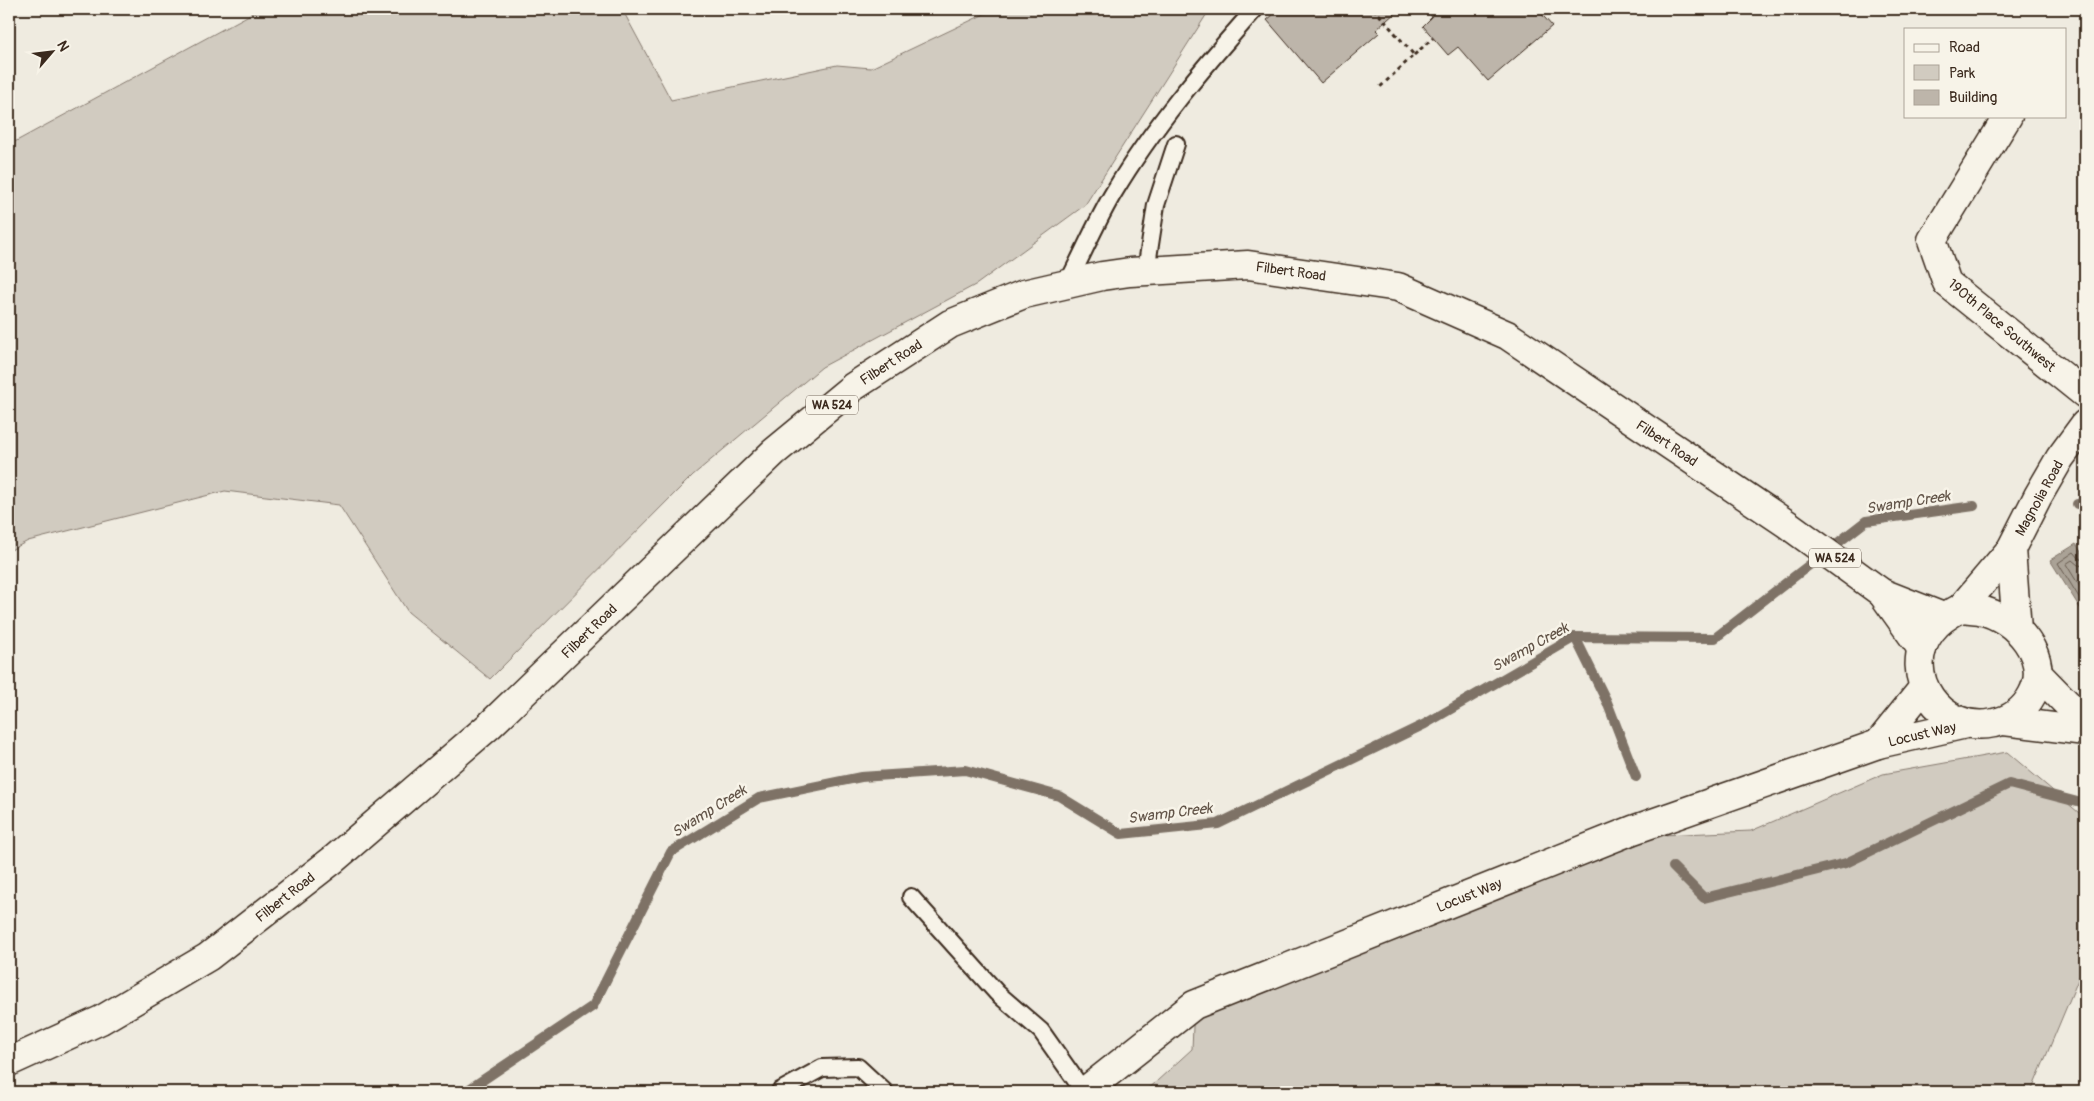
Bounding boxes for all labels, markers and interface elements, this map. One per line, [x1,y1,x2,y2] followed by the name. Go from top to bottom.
[28,28,78,78] north arrow
[1904,28,2066,118] legend
[53,38,73,54] text: N
[1949,38,1980,57] text: Road
[1949,64,1976,83] text: Park
[1949,88,1997,107] text: Building
[1255,258,1327,285] street label: Filbert Road
[1944,275,2059,376] street label: 190th Place Southwest
[857,336,926,389] street label: Filbert Road
[806,396,858,414] road number: WA 524
[1633,417,1701,470] street label: Filbert Road
[2012,457,2067,539] street label: Magnolia Road
[1865,486,1953,519] water label: Swamp Creek
[1809,548,1861,568] road number: WA 524
[558,601,621,662] street label: Filbert Road
[1489,618,1573,676] water label: Swamp Creek
[1887,718,1958,751] street label: Locust Way
[668,780,752,842] water label: Swamp Creek
[1127,799,1215,828] water label: Swamp Creek
[252,869,319,926] street label: Filbert Road
[1434,875,1504,916] street label: Locust Way

